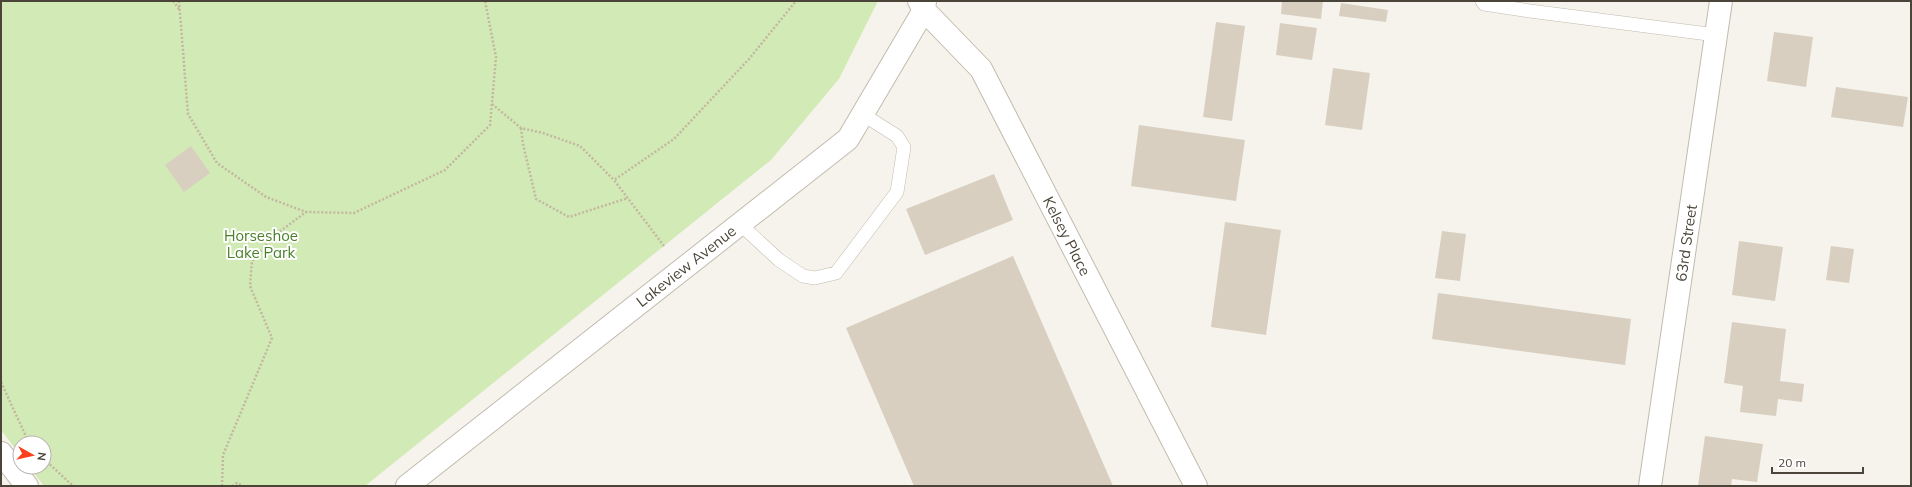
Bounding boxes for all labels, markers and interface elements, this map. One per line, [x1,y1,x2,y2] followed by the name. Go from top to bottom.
[1039,193,1095,279] street label: Kelsey Place
[1671,203,1701,283] street label: 63rd Street
[632,221,740,311] street label: Lakeview Avenue
[224,226,298,262] park label: Horseshoe Lake Park
[12,435,52,475] north arrow
[1772,449,1863,475] scale bar
[34,451,49,461] text: N
[1778,455,1806,470] text: 20 m

